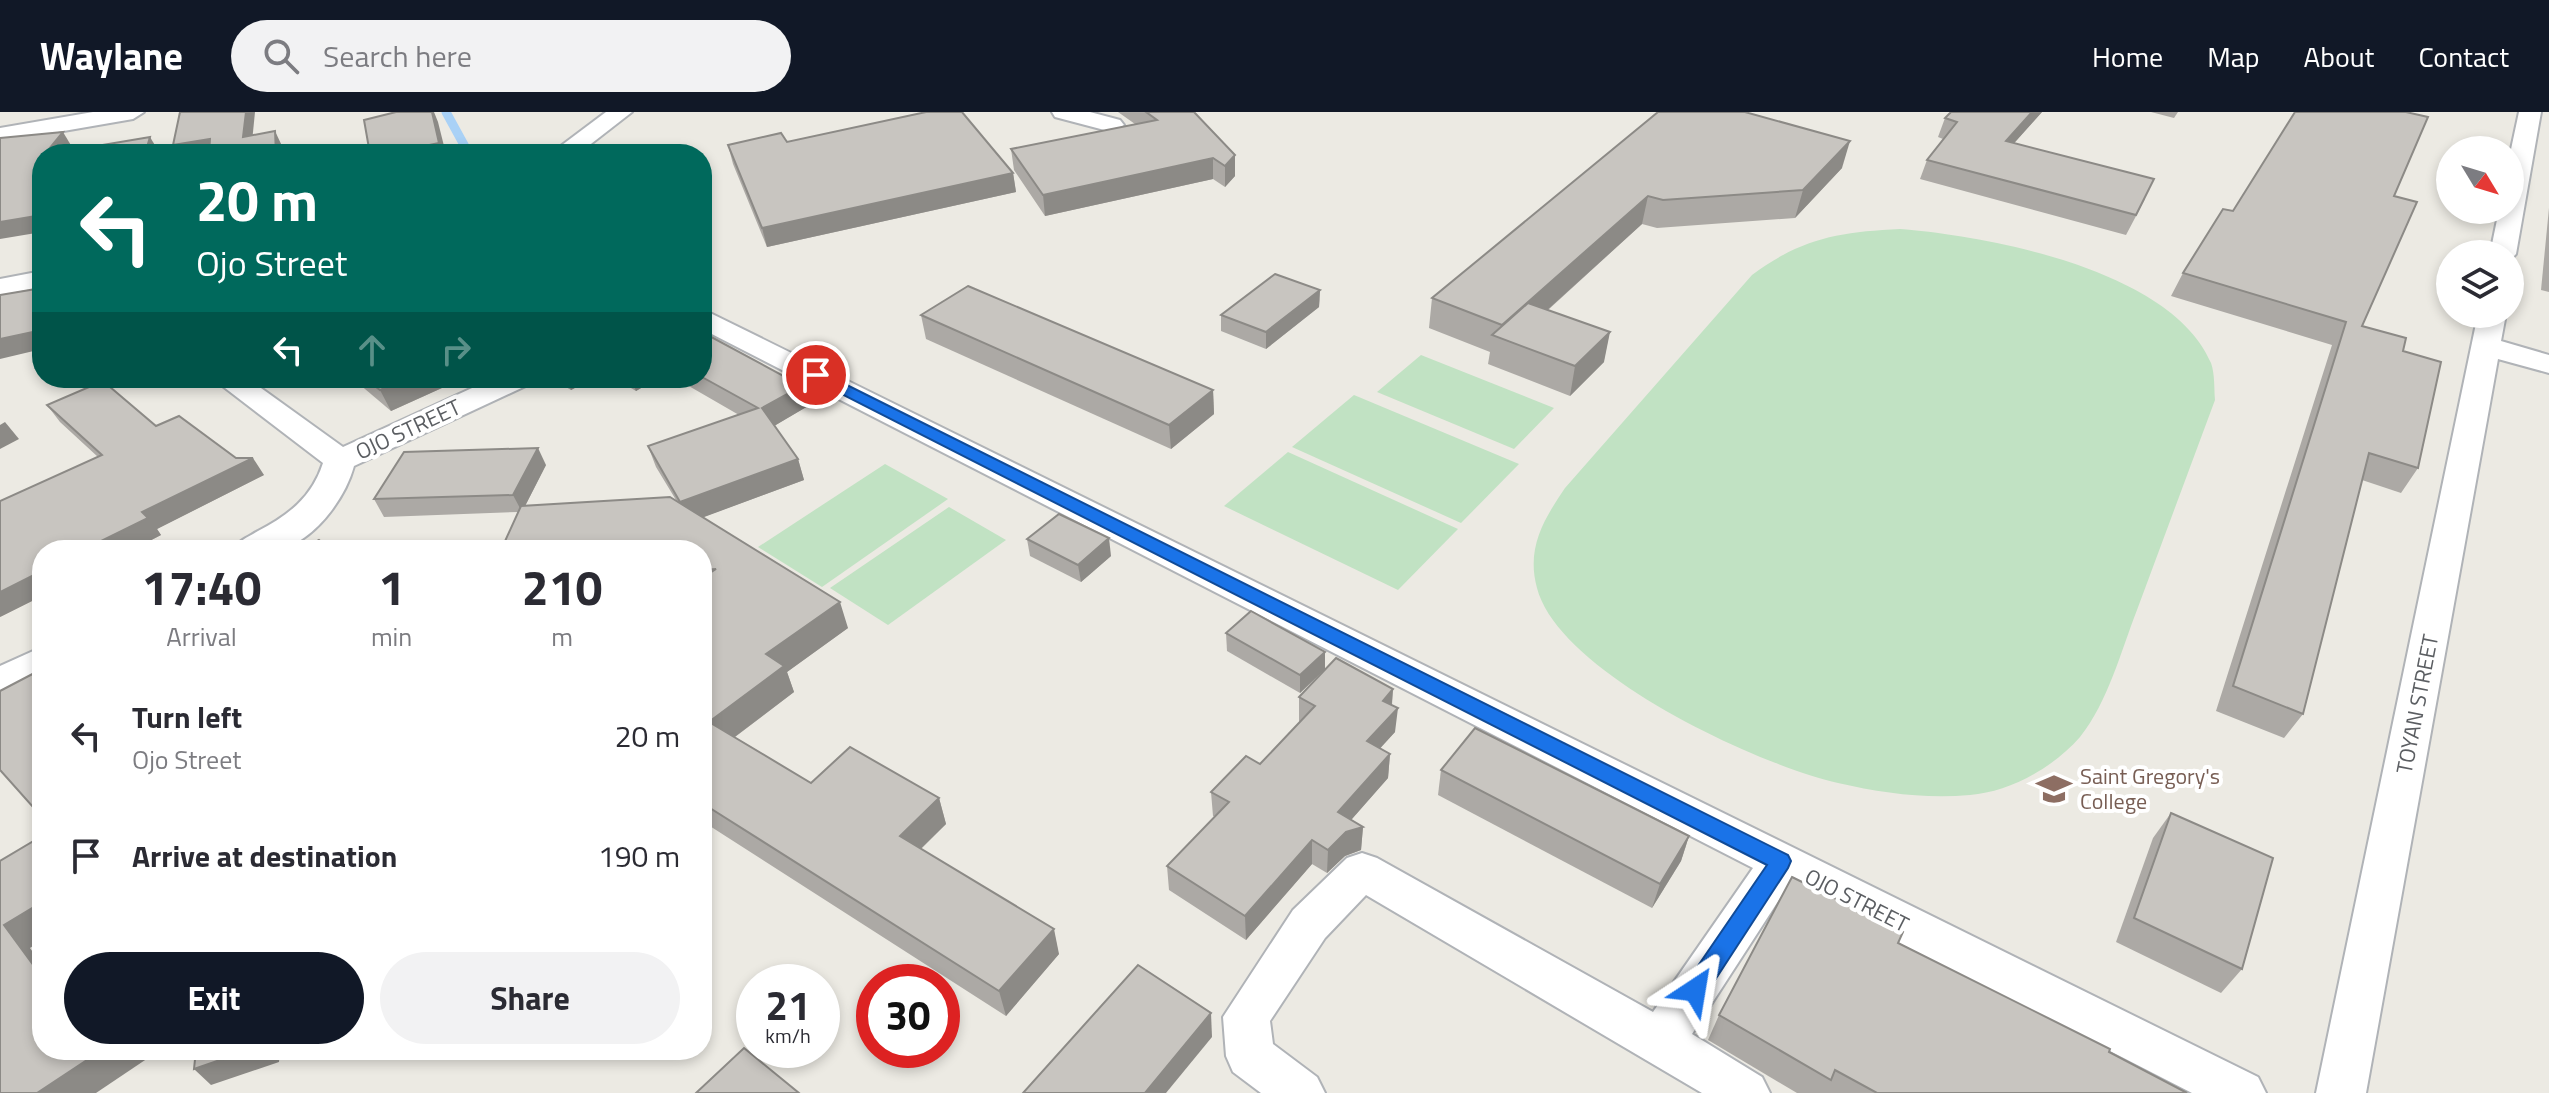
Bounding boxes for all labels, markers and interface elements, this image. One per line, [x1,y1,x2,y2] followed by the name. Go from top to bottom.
[231,20,791,92] search box
[40,27,183,85] text: Waylane
[323,33,472,79] text: Search here
[259,34,303,78] icon: search
[2092,35,2163,78] text: Home
[2207,35,2260,78] text: Map
[2304,35,2374,78] text: About
[2418,35,2509,78] text: Contact
[2436,136,2524,224] north arrow
[2436,136,2524,328] map controls
[196,158,318,243] text: 20 m
[64,176,168,280] icon: left
[196,235,347,290] text: Ojo Street
[2436,240,2524,328] button: layers
[266,328,310,372] icon: left
[350,328,394,372] icon: ahead
[434,328,478,372] icon: right
[782,341,850,409] pin
[794,353,838,397] icon: arrive
[350,390,467,468] street label: OJO STREET
[142,551,261,624] text: 17:40
[378,551,405,624] text: 1
[522,551,602,624] text: 210
[166,617,237,656] text: Arrival
[371,617,412,656] text: min
[551,617,573,656] text: m
[2387,631,2447,777] street label: TOYAN STREET
[132,694,242,740] text: Turn left
[615,713,680,759] text: 20 m
[64,714,108,758] icon: left
[132,740,241,779] text: Ojo Street
[2080,759,2220,818] place label: Saint Gregory's College
[2035,770,2073,808] school or university icon: Saint Gregory's College
[132,833,397,879] text: Arrive at destination
[598,833,680,879] text: 190 m
[64,834,108,878] icon: arrive
[1799,859,1915,941] street label: OJO STREET
[1653,948,1737,1032] position arrow
[64,952,364,1044] button: Exit
[380,952,680,1044] button: Share
[856,964,960,1068] speed limit sign: 30
[766,975,810,1036] text: 21
[765,1020,811,1051] text: km/h

